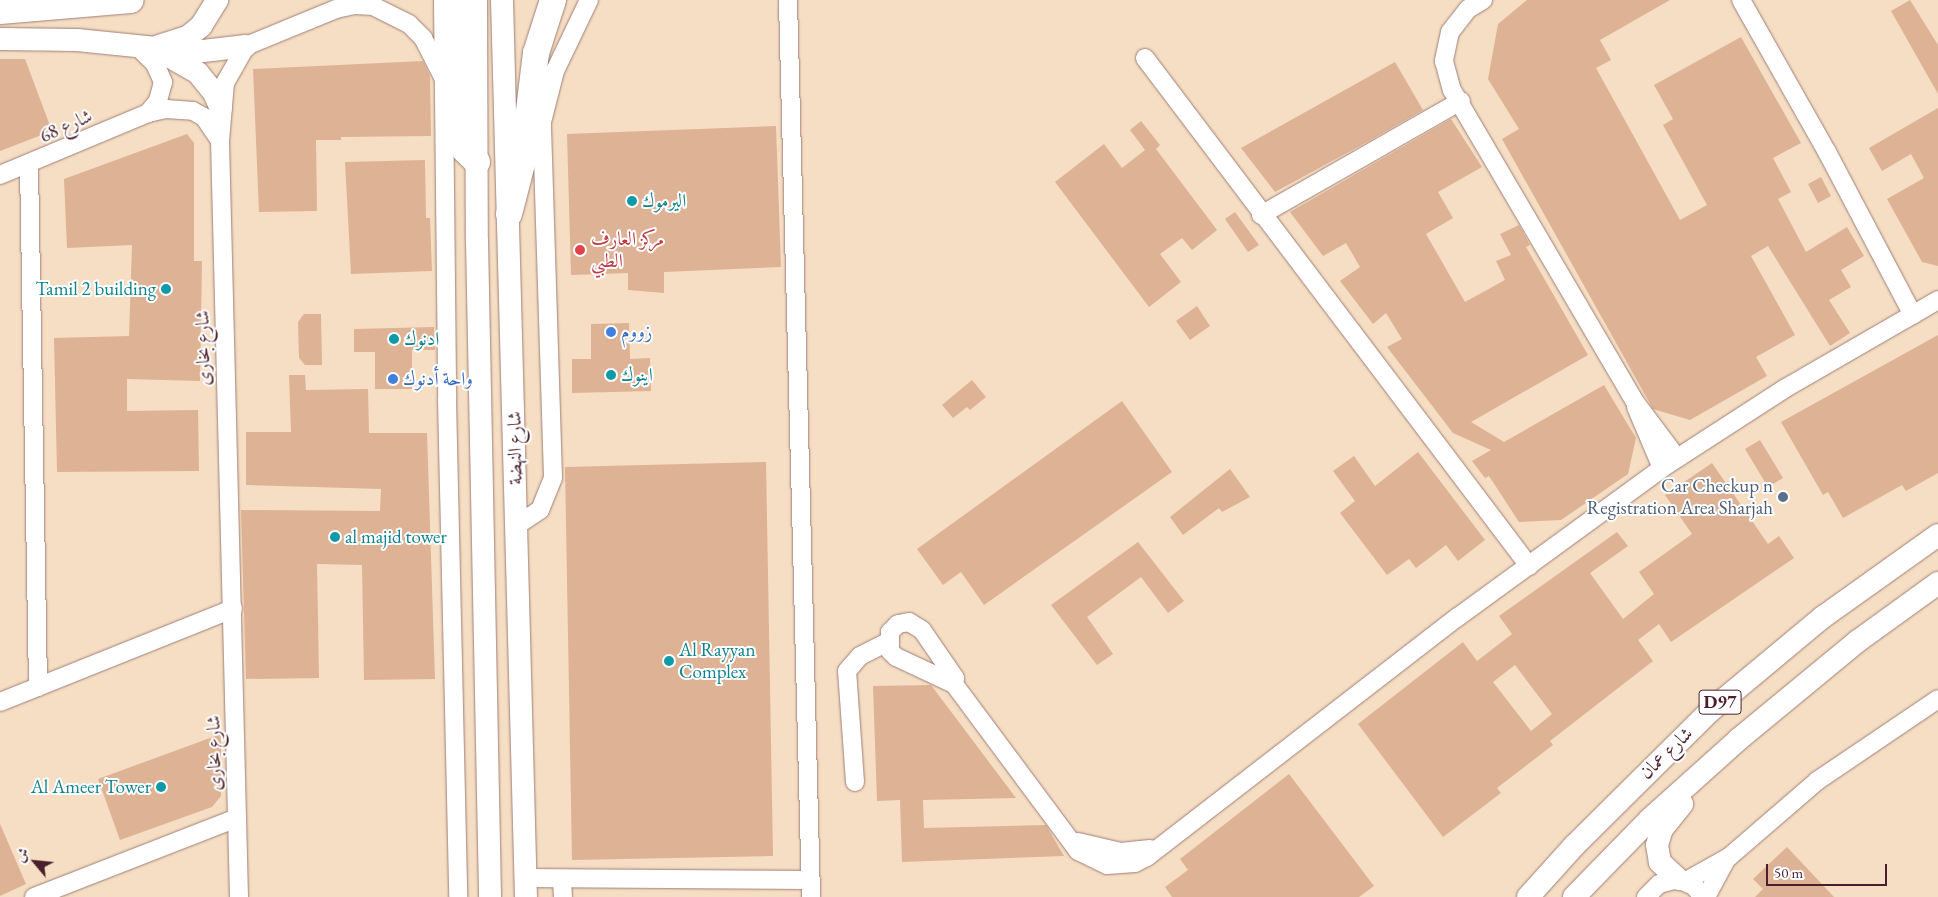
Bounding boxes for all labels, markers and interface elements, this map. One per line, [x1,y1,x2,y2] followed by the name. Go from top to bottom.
[36,104,96,148] street label: شارع 68
[642,190,686,212] place label: اليرموك
[626,195,638,207] marker: اليرموك
[591,228,664,272] place label: مركز العارف الطبي
[573,243,587,257] marker: مركز العارف الطبي
[35,278,156,300] place label: Tamil 2 building
[160,283,172,295] marker: Tamil 2 building
[191,310,215,386] street label: شارع بخارى
[621,321,652,343] place label: زووم
[605,326,617,338] marker: زووم
[404,328,439,350] place label: ادنوك
[388,333,400,345] marker: ادنوك
[621,364,653,386] place label: اينوك
[403,368,473,390] place label: واحة أدنوك
[605,369,617,381] marker: اينوك
[387,373,399,385] marker: واحة أدنوك
[503,411,527,485] street label: شارع النهضة
[1587,475,1773,519] place label: Car Checkup n Registration Area Sharjah
[1777,491,1789,503] marker: Car Checkup n Registration Area Sharjah
[345,526,447,548] place label: al majid tower
[329,531,341,543] marker: al majid tower
[679,639,755,683] place label: Al Rayyan Complex
[663,655,675,667] marker: Al Rayyan Complex
[1698,686,1742,718] road number: D97
[202,715,226,791] street label: شارع بخارى
[1635,722,1697,784] street label: شارع عمان
[31,776,151,798] place label: Al Ameer Tower
[155,781,167,793] marker: Al Ameer Tower
[10,837,60,887] north arrow
[11,845,33,865] text: ش
[1768,854,1889,886] scale bar
[1774,863,1803,882] text: 50 m

